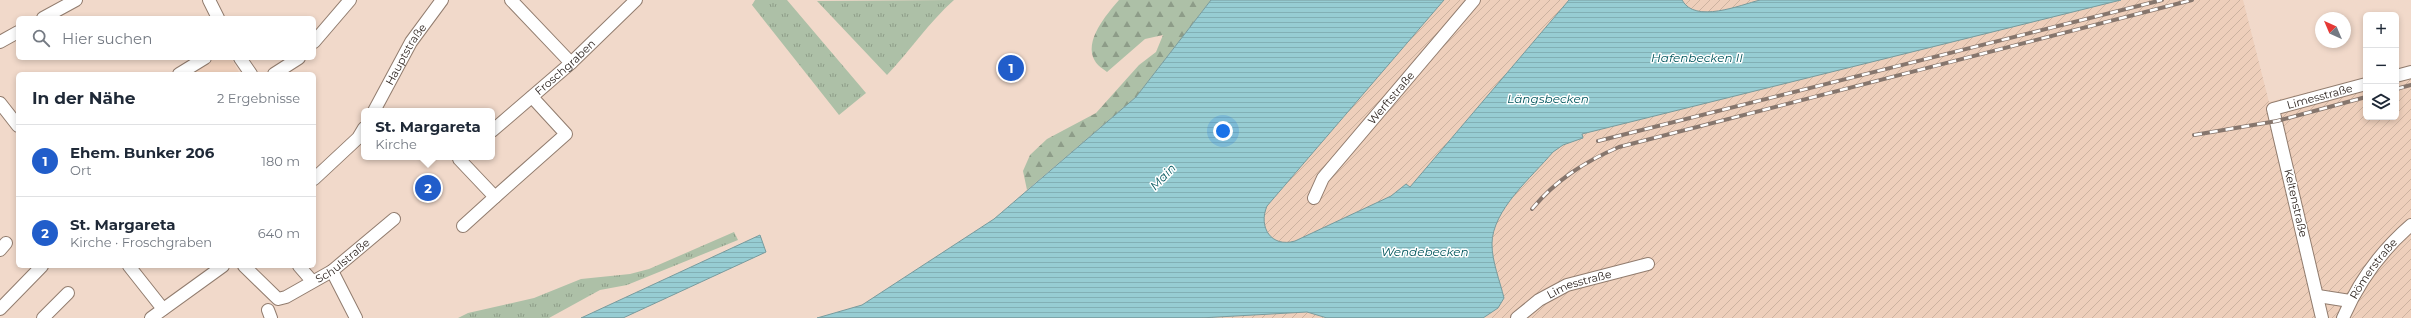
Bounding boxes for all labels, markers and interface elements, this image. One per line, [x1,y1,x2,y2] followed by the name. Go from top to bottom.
[2315,12,2351,48] north arrow
[2363,12,2399,120] map controls
[2363,12,2399,48] button: +
[16,16,316,60] search box
[382,20,429,87] street label: Hauptstraße
[30,27,52,49] icon: search
[62,29,152,48] text: Hier suchen
[532,36,598,98] street label: Froschgraben
[2363,48,2399,84] button: −
[1651,50,1743,65] water label: Hafenbecken II
[998,53,1024,83] pin: 1
[1365,68,1418,127] street label: Werftstraße
[2285,81,2354,112] street label: Limesstraße
[2363,84,2399,120] button: layers
[32,88,136,108] text: In der Nähe
[217,90,300,106] text: 2 Ergebnisse
[1507,91,1589,106] water label: Längsbecken
[361,108,495,160] popup
[375,117,481,136] text: St. Margareta
[1213,121,1233,141] your location
[375,136,417,152] text: Kirche
[70,143,214,162] text: Ehem. Bunker 206
[42,153,48,169] text: 1
[261,153,300,169] text: 180 m
[1146,160,1179,193] water label: Main
[70,162,92,178] text: Ort
[2281,167,2311,239] street label: Keltenstraße
[415,173,441,203] pin: 2
[70,215,175,234] text: St. Margareta
[41,225,49,241] text: 2
[258,225,300,241] text: 640 m
[70,234,212,250] text: Kirche · Froschgraben
[313,235,373,286] street label: Schulstraße
[2346,235,2400,302] street label: Römerstraße
[1381,244,1469,259] water label: Wendebecken
[1544,267,1613,302] street label: Limesstraße

